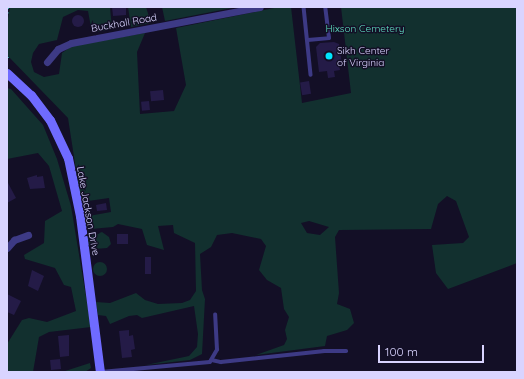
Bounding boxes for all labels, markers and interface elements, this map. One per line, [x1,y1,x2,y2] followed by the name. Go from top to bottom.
[90,11,158,35] street label: Buckhall Road
[326,23,404,35] park label: Hixson Cemetery
[337,44,389,68] place label: Sikh Center of Virginia
[324,51,334,61] marker: Sikh Center of Virginia
[74,165,102,257] street label: Lake Jackson Drive
[380,337,486,363] scale bar
[385,344,418,359] text: 100 m

